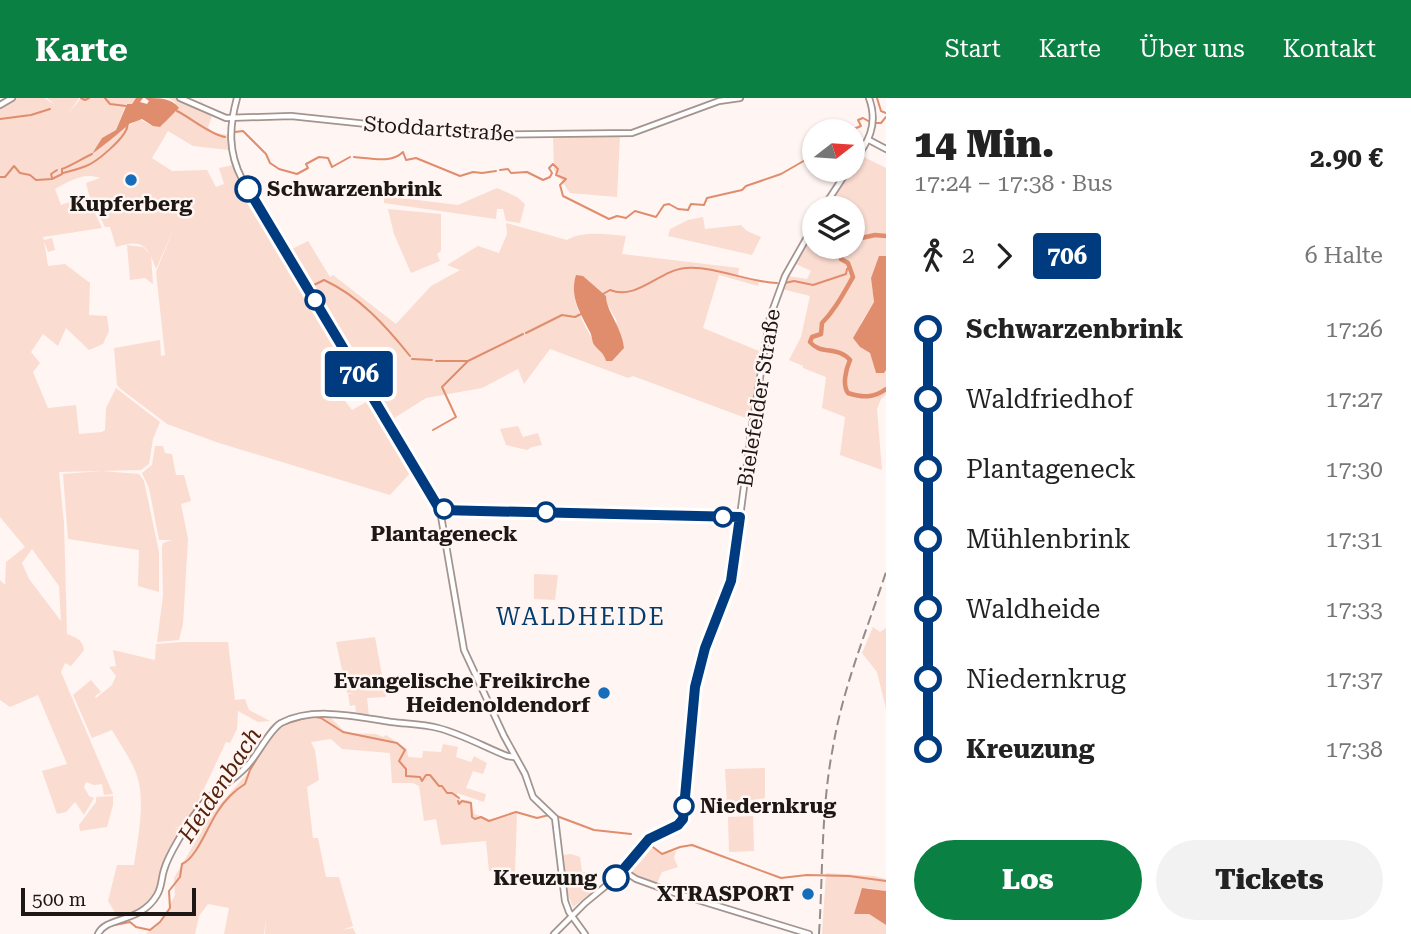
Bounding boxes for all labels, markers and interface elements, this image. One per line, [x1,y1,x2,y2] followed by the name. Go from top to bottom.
[35,30,128,69] text: Karte
[945,35,1001,63] text: Start
[1039,35,1101,63] text: Karte
[1139,35,1245,63] text: Über uns
[1283,35,1376,63] text: Kontakt
[363,112,515,146] street label: Stoddartstraße
[802,119,864,182] north arrow
[802,119,865,259] map controls
[914,122,1054,166] text: 14 Min.
[1310,143,1383,173] text: 2.90 €
[914,170,1112,197] text: 17:24 – 17:38 · Bus
[123,172,139,188] marker: Kupferberg
[235,176,261,202] marker: Schwarzenbrink
[267,177,443,201] place label: Schwarzenbrink
[70,192,192,216] place label: Kupferberg
[802,196,865,259] button: layers
[914,237,952,275] icon: walk
[985,237,1023,275] icon: forward
[962,242,975,269] text: 2
[1047,242,1087,270] text: 706
[1305,242,1383,269] text: 6 Halte
[305,290,325,310] unlabelled marker
[733,307,785,489] street label: Bielefelder Straße
[966,314,1183,344] text: Schwarzenbrink
[1326,316,1383,343] text: 17:26
[319,351,399,397] line badge: 706
[339,360,379,388] text: 706
[966,384,1133,414] text: Waldfriedhof
[1326,386,1383,413] text: 17:27
[966,454,1136,484] text: Plantageneck
[1326,456,1383,483] text: 17:30
[434,499,454,519] marker: Plantageneck
[536,502,556,522] unlabelled marker
[713,507,733,527] unlabelled marker
[371,522,518,546] place label: Plantageneck
[966,524,1131,554] text: Mühlenbrink
[1326,526,1383,553] text: 17:31
[966,594,1100,624] text: Waldheide
[1326,596,1383,623] text: 17:33
[496,603,666,631] district label: WALDHEIDE
[966,664,1126,694] text: Niedernkrug
[1326,666,1383,693] text: 17:37
[334,669,591,717] place label: Evangelische Freikirche Heidenoldendorf
[596,685,612,701] marker: Evangelische Freikirche Heidenoldendorf
[172,723,267,848] water label: Heidenbach
[966,734,1095,764] text: Kreuzung
[1326,736,1383,763] text: 17:38
[700,794,836,818] place label: Niedernkrug
[674,796,694,816] marker: Niedernkrug
[914,840,1142,920] button: Los
[1156,840,1383,920] button: Tickets
[603,865,629,891] marker: Kreuzung
[493,866,597,890] place label: Kreuzung
[657,882,794,906] place label: XTRASPORT
[21,885,196,917] scale bar
[800,886,816,902] marker: XTRASPORT
[32,888,86,911] text: 500 m

